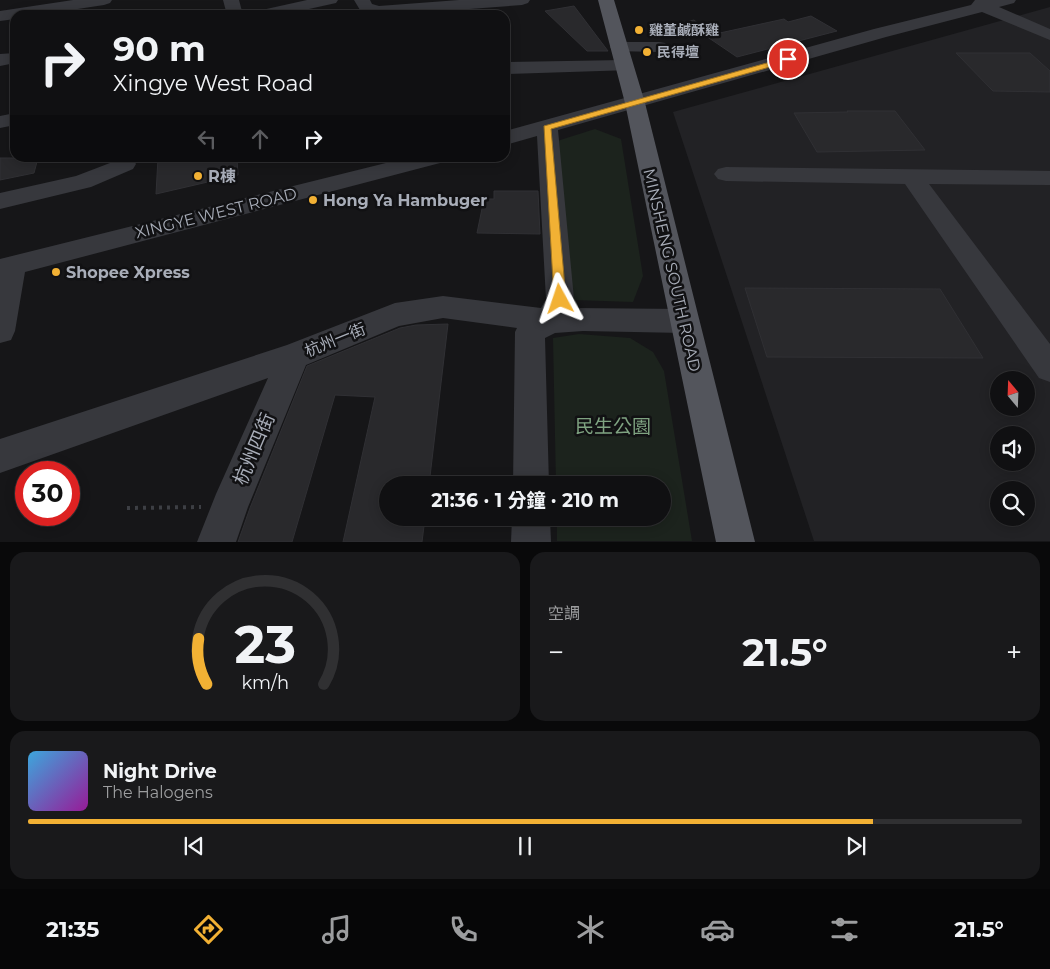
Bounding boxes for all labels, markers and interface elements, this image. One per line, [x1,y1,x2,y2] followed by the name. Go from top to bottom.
[649,21,719,39] place label: 雞董鹹酥雞
[633,24,645,36] marker: 雞董鹹酥雞
[113,27,206,70] text: 90 m
[30,30,95,95] icon: right
[767,38,809,80] pin
[657,43,699,61] place label: 民得壇
[774,45,802,73] icon: arrive
[641,46,653,58] marker: 民得壇
[113,70,313,97] text: Xingye West Road
[193,125,221,153] icon: left
[246,125,274,153] icon: ahead
[299,125,327,153] icon: right
[208,167,236,186] place label: R棟
[639,167,705,373] street label: MINSHENG SOUTH ROAD
[192,170,204,182] marker: R棟
[133,184,299,242] street label: XINGYE WEST ROAD
[323,191,487,210] place label: Hong Ya Hambuger
[307,194,319,206] marker: Hong Ya Hambuger
[66,263,190,282] place label: Shopee Xpress
[50,266,62,278] marker: Shopee Xpress
[533,272,585,324] position arrow
[302,319,368,361] street label: 杭州一街
[990,371,1035,416] north arrow
[990,371,1035,526] map controls
[229,410,279,488] street label: 杭州四街
[575,415,651,438] park label: 民生公園
[990,426,1035,471] button: sound
[15,461,80,526] speed limit sign: 30
[990,481,1035,526] button: search
[431,489,619,512] text: 21:36 · 1 分鐘 · 210 m
[548,604,580,623] text: 空調
[234,613,296,676] text: 23
[742,629,828,676] text: 21.5°
[548,635,564,669] text: −
[1006,635,1022,669] text: +
[241,672,289,693] text: km/h
[103,760,217,783] text: Night Drive
[103,783,213,802] text: The Halogens
[180,832,208,860] icon: previous
[511,832,539,860] icon: pause
[842,832,870,860] icon: next
[191,912,226,947] icon: directions
[319,912,354,947] icon: music
[446,912,481,947] icon: phone
[573,912,608,947] icon: climate
[700,912,735,947] icon: car
[827,912,862,947] icon: filters
[46,916,99,943] text: 21:35
[954,916,1004,943] text: 21.5°

